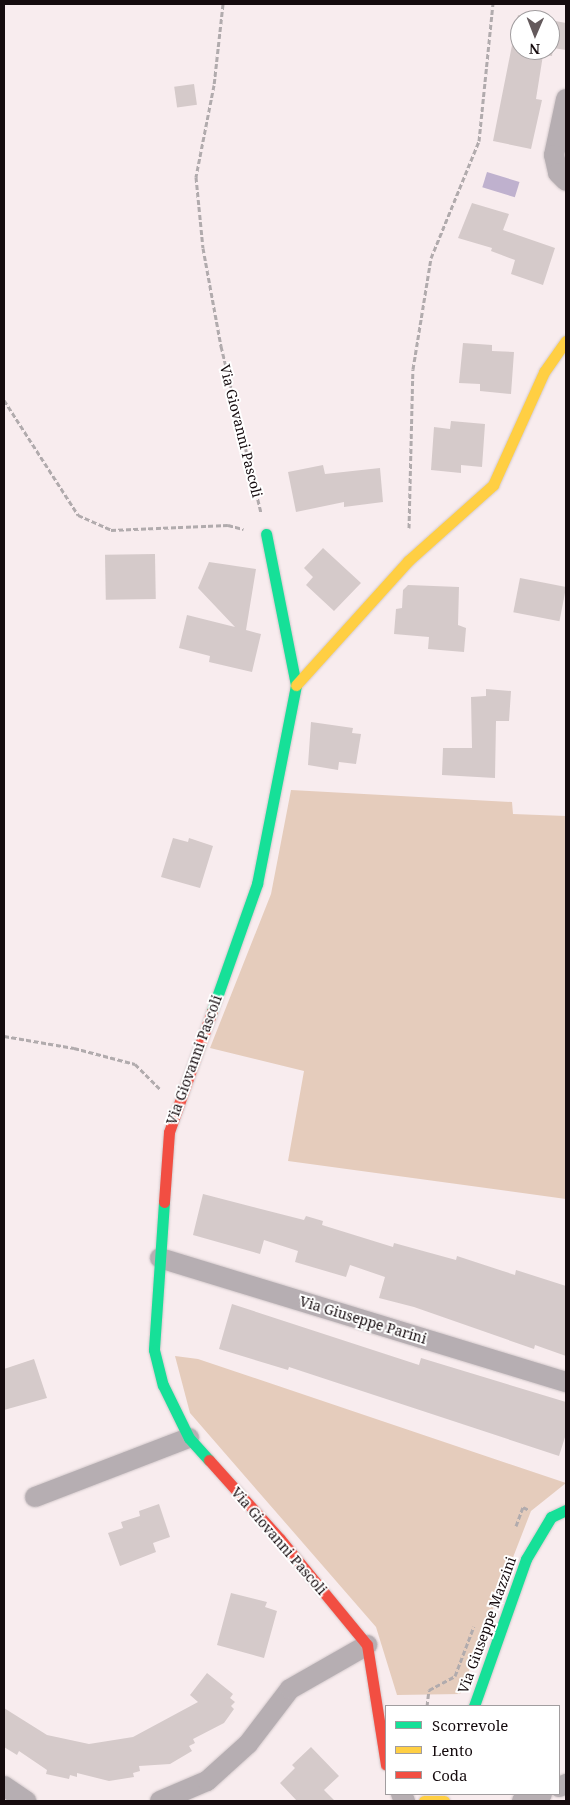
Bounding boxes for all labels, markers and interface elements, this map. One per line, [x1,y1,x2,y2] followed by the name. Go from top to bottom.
[510,10,560,60] north arrow
[529,40,540,59] text: N
[216,363,266,499] street label: Via Giovanni Pascoli
[163,993,225,1127] street label: Via Giovanni Pascoli
[297,1293,429,1347] street label: Via Giuseppe Parini
[228,1484,330,1598] street label: Via Giovanni Pascoli
[454,1554,520,1696] street label: Via Giuseppe Mazzini
[385,1705,560,1795] legend
[432,1715,508,1735] text: Scorrevole
[432,1740,473,1760] text: Lento
[432,1765,468,1785] text: Coda

